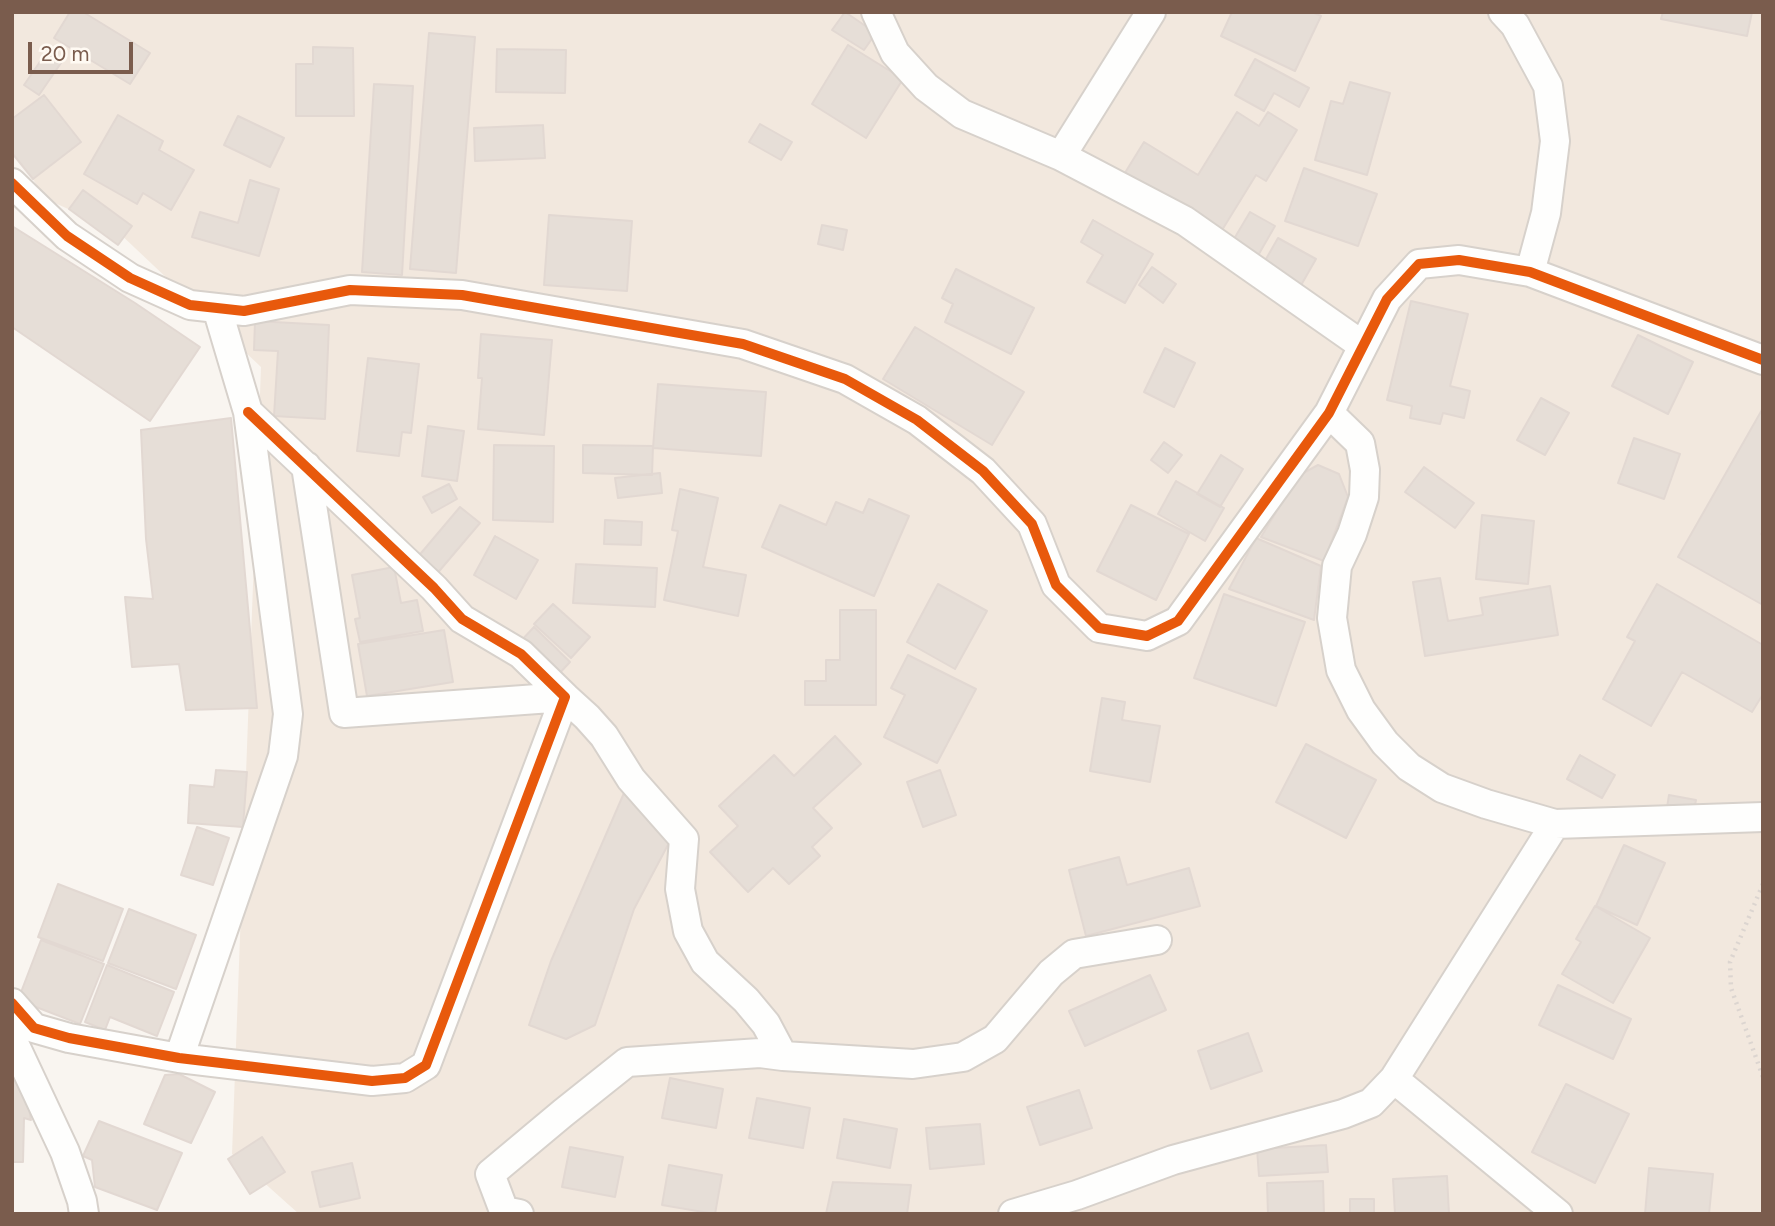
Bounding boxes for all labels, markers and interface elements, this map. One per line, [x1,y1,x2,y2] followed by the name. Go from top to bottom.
[32,28,136,72] scale bar
[41,41,89,66] text: 20 m

